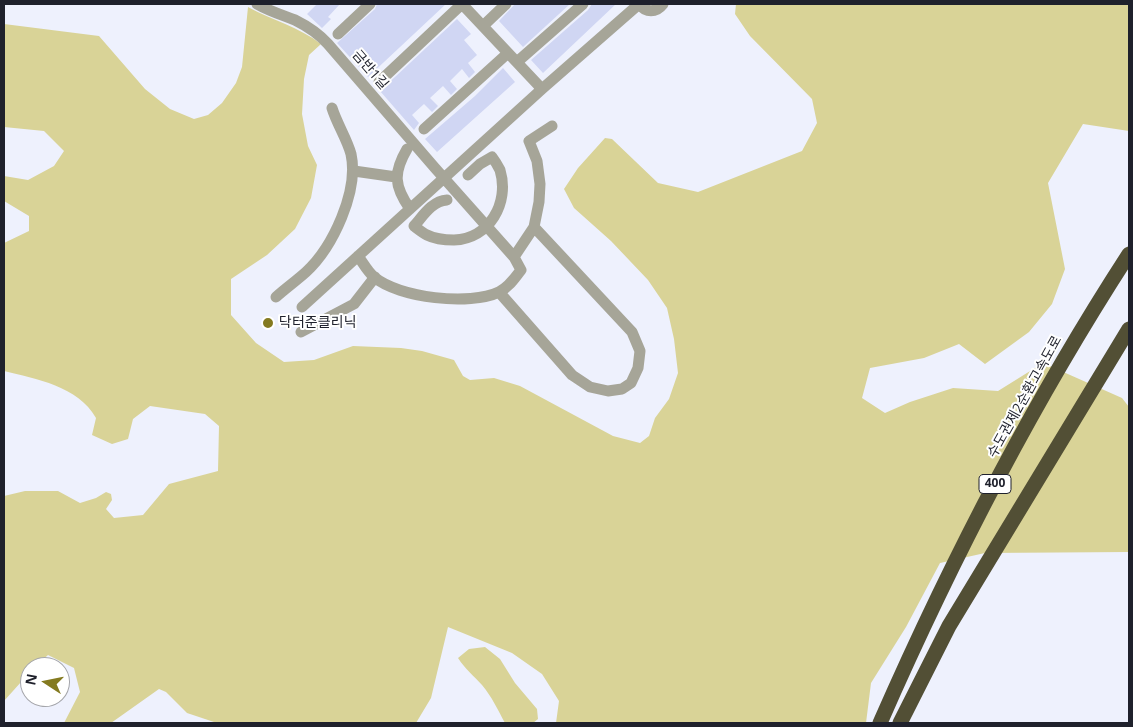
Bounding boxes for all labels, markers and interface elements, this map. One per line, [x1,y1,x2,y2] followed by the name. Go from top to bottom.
[348,47,392,93] street label: 금반1길
[279,315,356,331] place label: 닥터준클리닉
[261,316,275,330] marker: 닥터준클리닉
[984,333,1066,461] street label: 수도권제2순환고속도로
[979,474,1011,494] road number: 400
[20,657,70,707] north arrow
[20,672,41,687] text: N

